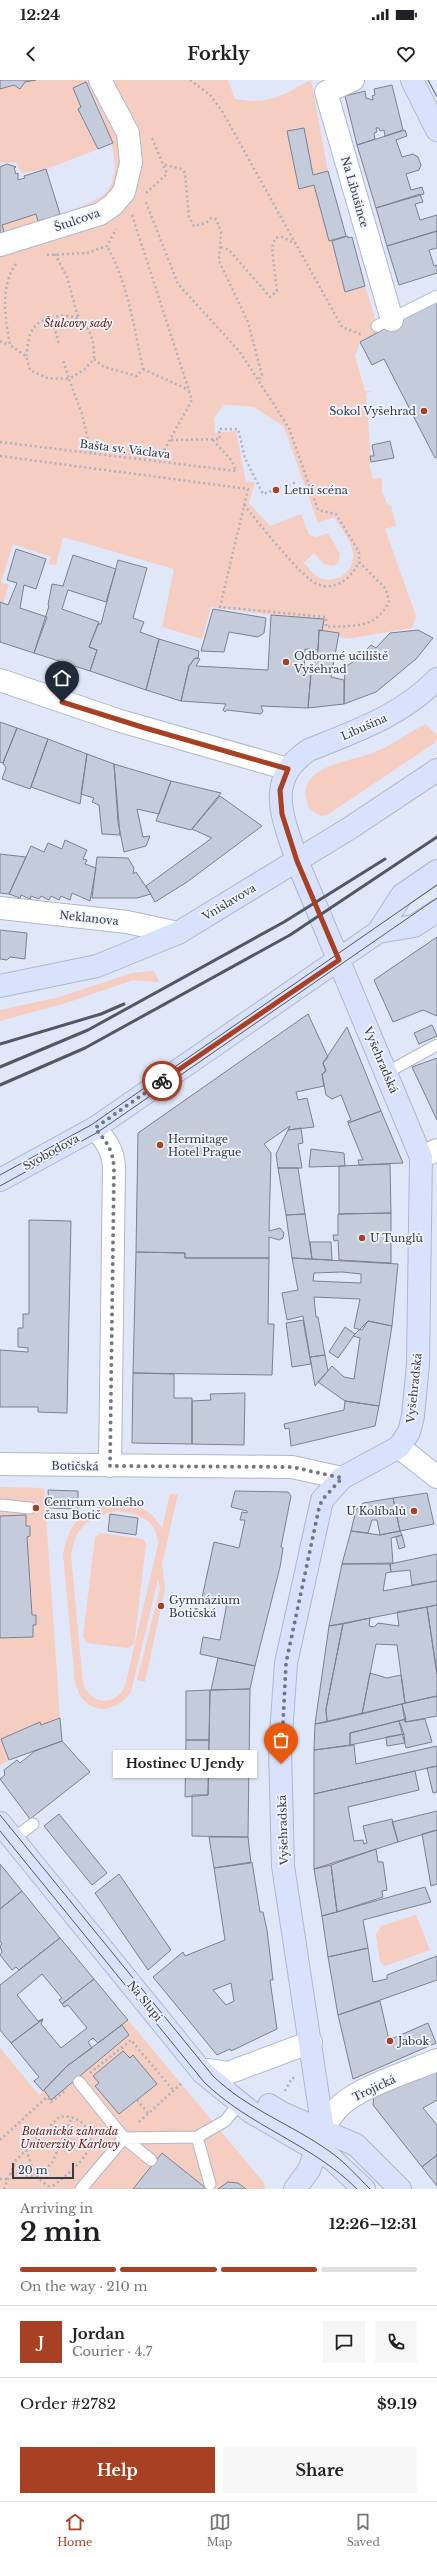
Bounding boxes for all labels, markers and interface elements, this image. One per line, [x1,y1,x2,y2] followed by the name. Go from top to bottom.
[20,5,60,24] text: 12:24
[20,43,42,65] icon: back
[187,43,250,65] text: Forkly
[395,43,417,65] icon: heart
[338,155,372,229] street label: Na Libušince
[52,205,103,234] street label: Štulcova
[44,316,113,330] park label: Štulcovy sady
[329,404,417,418] place label: Sokol Vyšehrad
[419,406,429,416] marker: Sokol Vyšehrad
[79,436,172,462] street label: Bašta sv. Václava
[284,483,349,497] place label: Letní scéna
[271,485,281,495] marker: Letní scéna
[293,649,388,676] place label: Odborné učiliště Vyšehrad
[281,657,291,667] marker: Odborné učiliště Vyšehrad
[45,661,79,702] pin
[51,667,73,689] icon: home
[339,710,390,743] street label: Libušina
[199,880,259,924] street label: Vnislavova
[59,908,120,928] street label: Neklanova
[360,1024,402,1096] street label: Vyšehradská
[142,1061,182,1101] courier
[151,1070,173,1092] icon: bike
[20,1130,82,1173] street label: Svobodova
[168,1132,241,1159] place label: Hermitage Hotel Prague
[155,1140,165,1150] marker: Hermitage Hotel Prague
[370,1231,424,1245] place label: U Tunglů
[357,1233,367,1243] marker: U Tunglů
[403,1351,425,1425] street label: Vyšehradská
[51,1459,100,1473] street label: Botičská
[44,1495,144,1522] place label: Centrum volného času Botič
[31,1503,41,1513] marker: Centrum volného času Botič
[346,1504,407,1518] place label: U Kolíbalů
[409,1506,419,1516] marker: U Kolíbalů
[169,1593,240,1620] place label: Gymnázium Botičská
[156,1601,166,1611] marker: Gymnázium Botičská
[264,1723,298,1764] pin
[270,1729,292,1751] icon: bag
[113,1750,257,1778] callout: Hostinec U Jendy
[126,1755,244,1772] text: Hostinec U Jendy
[275,1794,291,1866] street label: Vyšehradská
[124,1978,166,2024] street label: Na Slupi
[396,2034,429,2048] place label: Jabok
[385,2036,395,2046] marker: Jabok
[350,2072,399,2104] street label: Trojická
[20,2124,120,2151] park label: Botanická zahrada Univerzity Karlovy
[12,2161,74,2180] scale bar
[18,2163,48,2177] text: 20 m
[20,2200,93,2217] text: Arriving in
[329,2214,417,2233] text: 12:26–12:31
[20,2216,101,2248] text: 2 min
[20,2278,147,2295] text: On the way · 210 m
[323,2321,365,2363] button: chat
[375,2321,417,2363] button: phone
[72,2324,125,2343] text: Jordan
[38,2332,44,2351] text: J
[72,2343,152,2360] text: Courier · 4.7
[20,2394,116,2413] text: Order #2782
[377,2394,417,2413] text: $9.19
[20,2447,215,2493] button: Help
[223,2447,417,2493] button: Share
[57,2511,92,2549] tab: Home
[207,2511,232,2549] tab: Map
[347,2511,380,2549] tab: Saved

